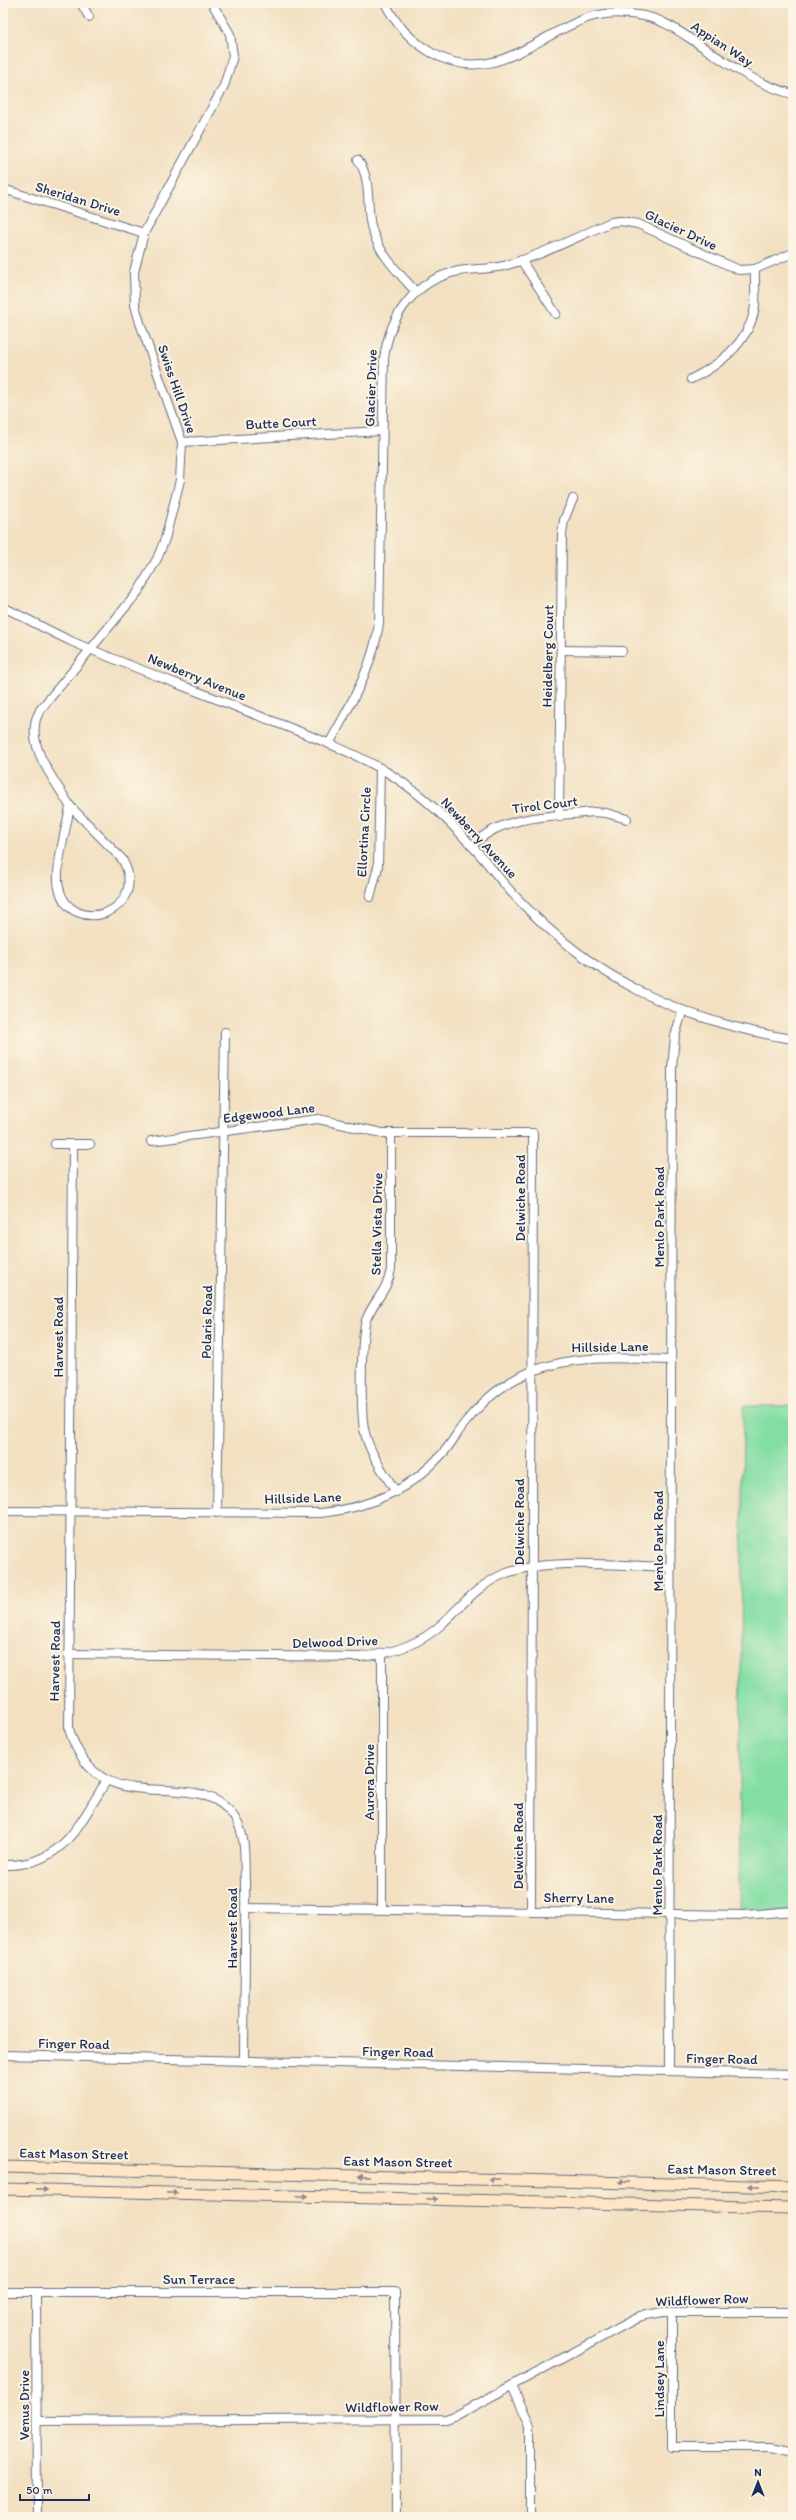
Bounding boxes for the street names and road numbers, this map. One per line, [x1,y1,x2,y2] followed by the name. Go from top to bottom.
[688,18,757,71] street label: Appian Way
[33,178,123,220] street label: Sheridan Drive
[642,206,720,254] street label: Glacier Drive
[154,342,200,436] street label: Swiss Hill Drive
[361,348,381,427] street label: Glacier Drive
[245,413,317,433] street label: Butte Court
[539,604,557,708] street label: Heidelberg Court
[145,649,249,705] street label: Newberry Avenue
[353,786,375,878] street label: Ellortina Circle
[511,793,579,817] street label: Tirol Court
[437,794,521,882] street label: Newberry Avenue
[222,1099,316,1127] street label: Edgewood Lane
[512,1154,529,1241] street label: Delwiche Road
[651,1166,668,1268] street label: Menlo Park Road
[368,1172,386,1275] street label: Stella Vista Drive
[198,1285,216,1359] street label: Polaris Road
[50,1296,67,1377] street label: Harvest Road
[571,1338,649,1356] street label: Hillside Lane
[511,1478,528,1565] street label: Delwiche Road
[264,1488,342,1508] street label: Hillside Lane
[650,1490,667,1592] street label: Menlo Park Road
[46,1620,64,1702] street label: Harvest Road
[292,1632,379,1652] street label: Delwood Drive
[361,1743,378,1820] street label: Aurora Drive
[510,1802,527,1889] street label: Delwiche Road
[649,1814,666,1916] street label: Menlo Park Road
[224,1887,241,1968] street label: Harvest Road
[543,1889,615,1907] street label: Sherry Lane
[38,2035,110,2053] street label: Finger Road
[362,2043,434,2061] street label: Finger Road
[686,2050,758,2068] street label: Finger Road
[19,2145,129,2163] street label: East Mason Street
[343,2153,453,2171] street label: East Mason Street
[667,2161,777,2179] street label: East Mason Street
[163,2271,236,2288] street label: Sun Terrace
[655,2290,749,2310] street label: Wildflower Row
[651,2340,668,2418] street label: Lindsey Lane
[16,2369,33,2440] street label: Venus Drive
[345,2398,439,2416] street label: Wildflower Row

